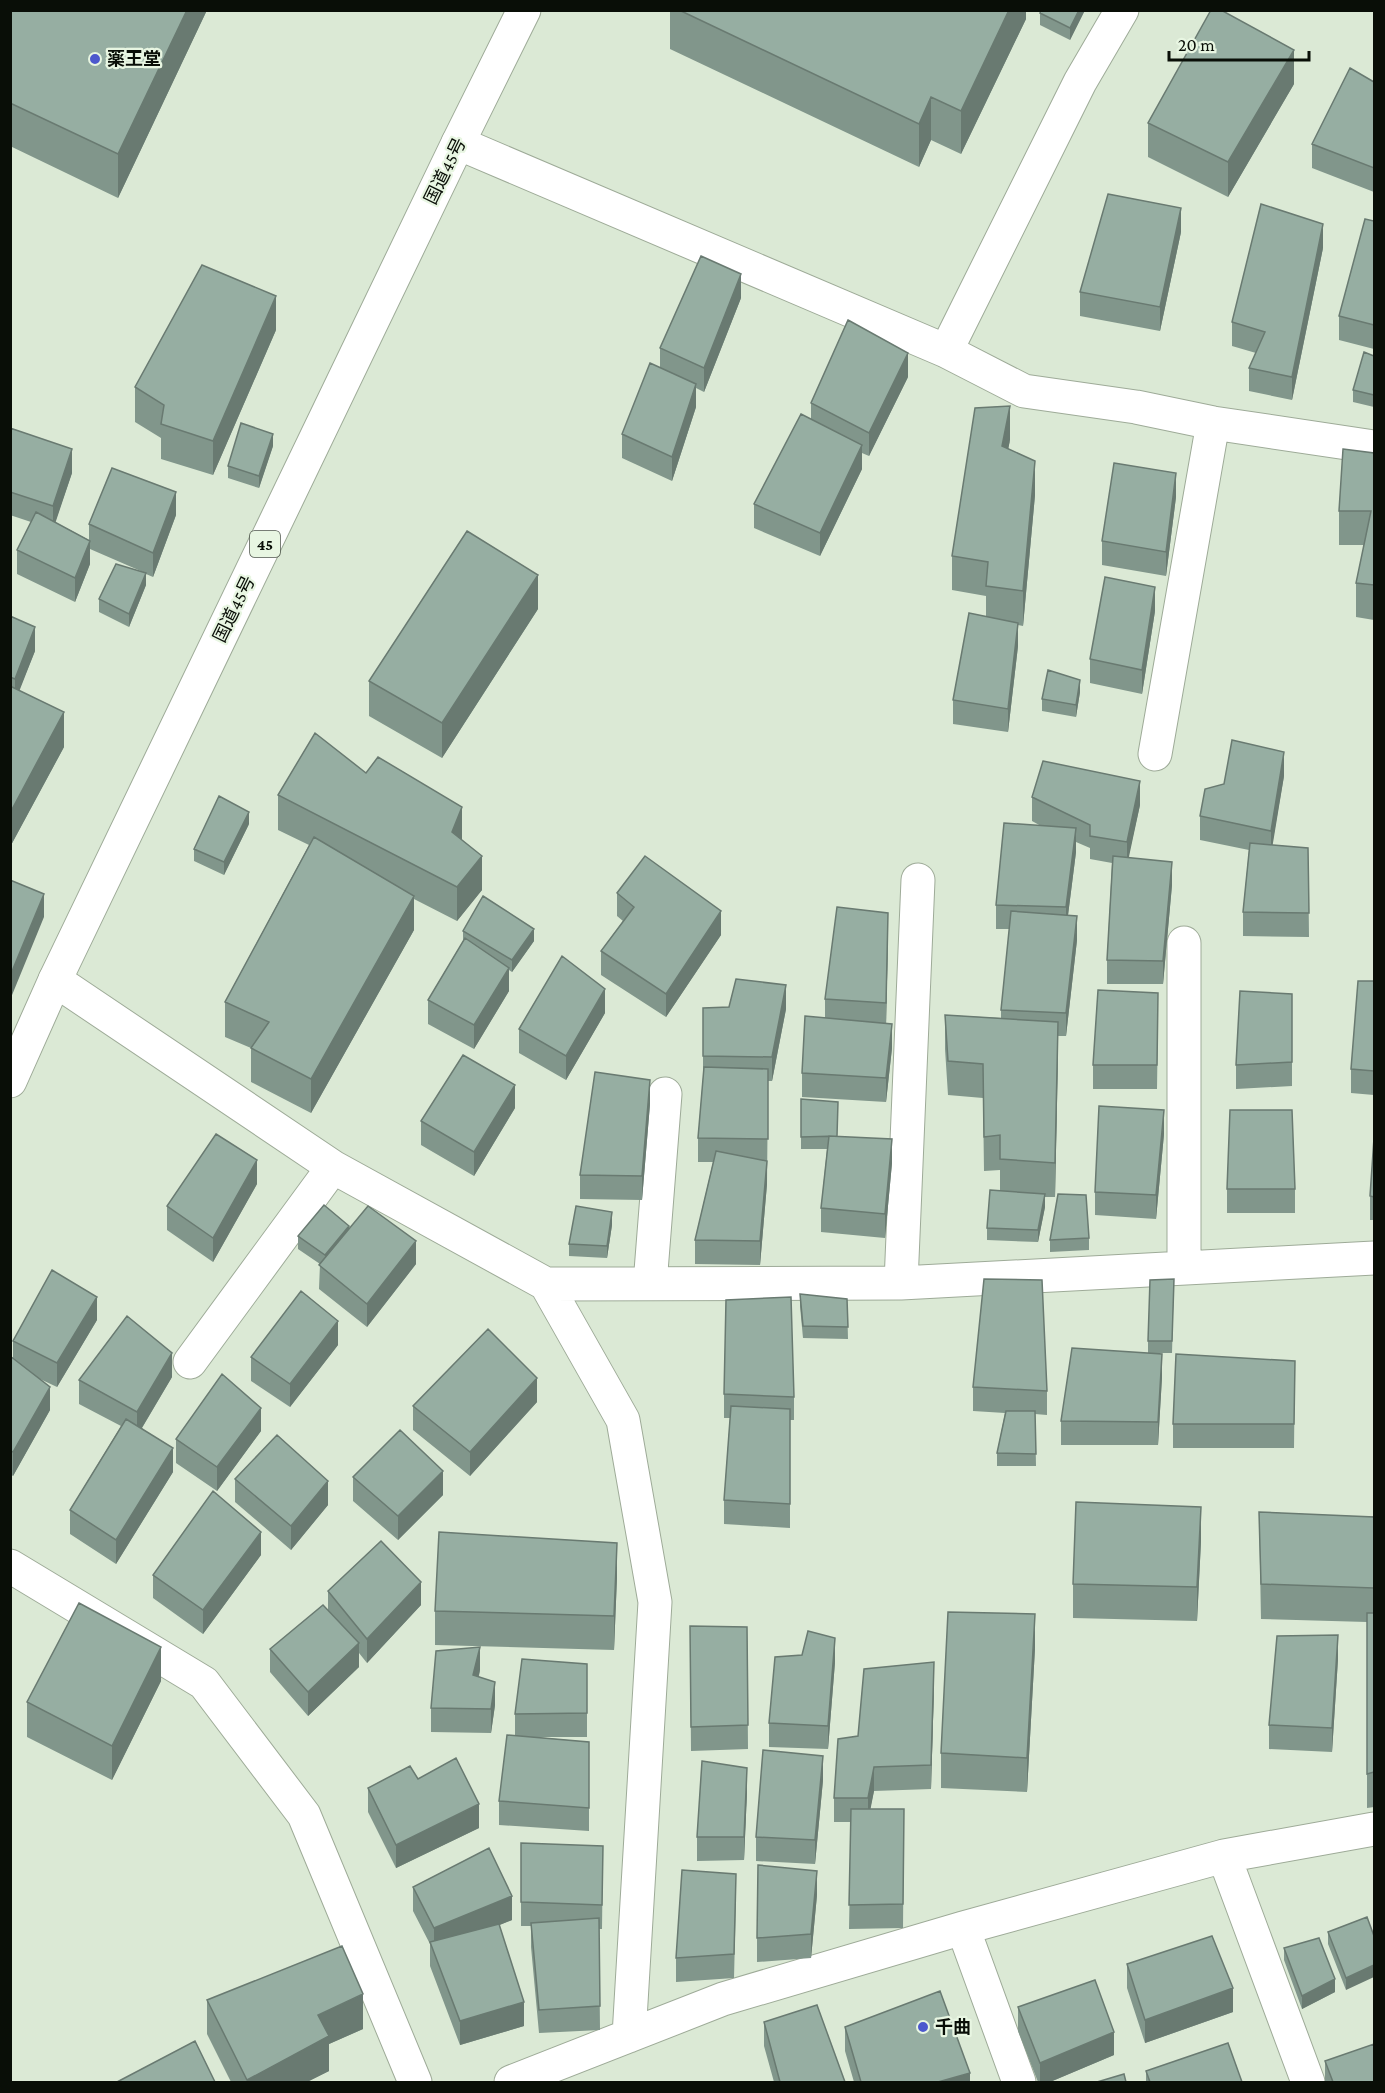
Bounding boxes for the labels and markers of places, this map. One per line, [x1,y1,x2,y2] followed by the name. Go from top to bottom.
[107,49,161,69] place label: 薬王堂
[88,52,102,66] marker: 薬王堂
[935,2017,971,2037] place label: 千曲
[916,2020,930,2034] marker: 千曲

